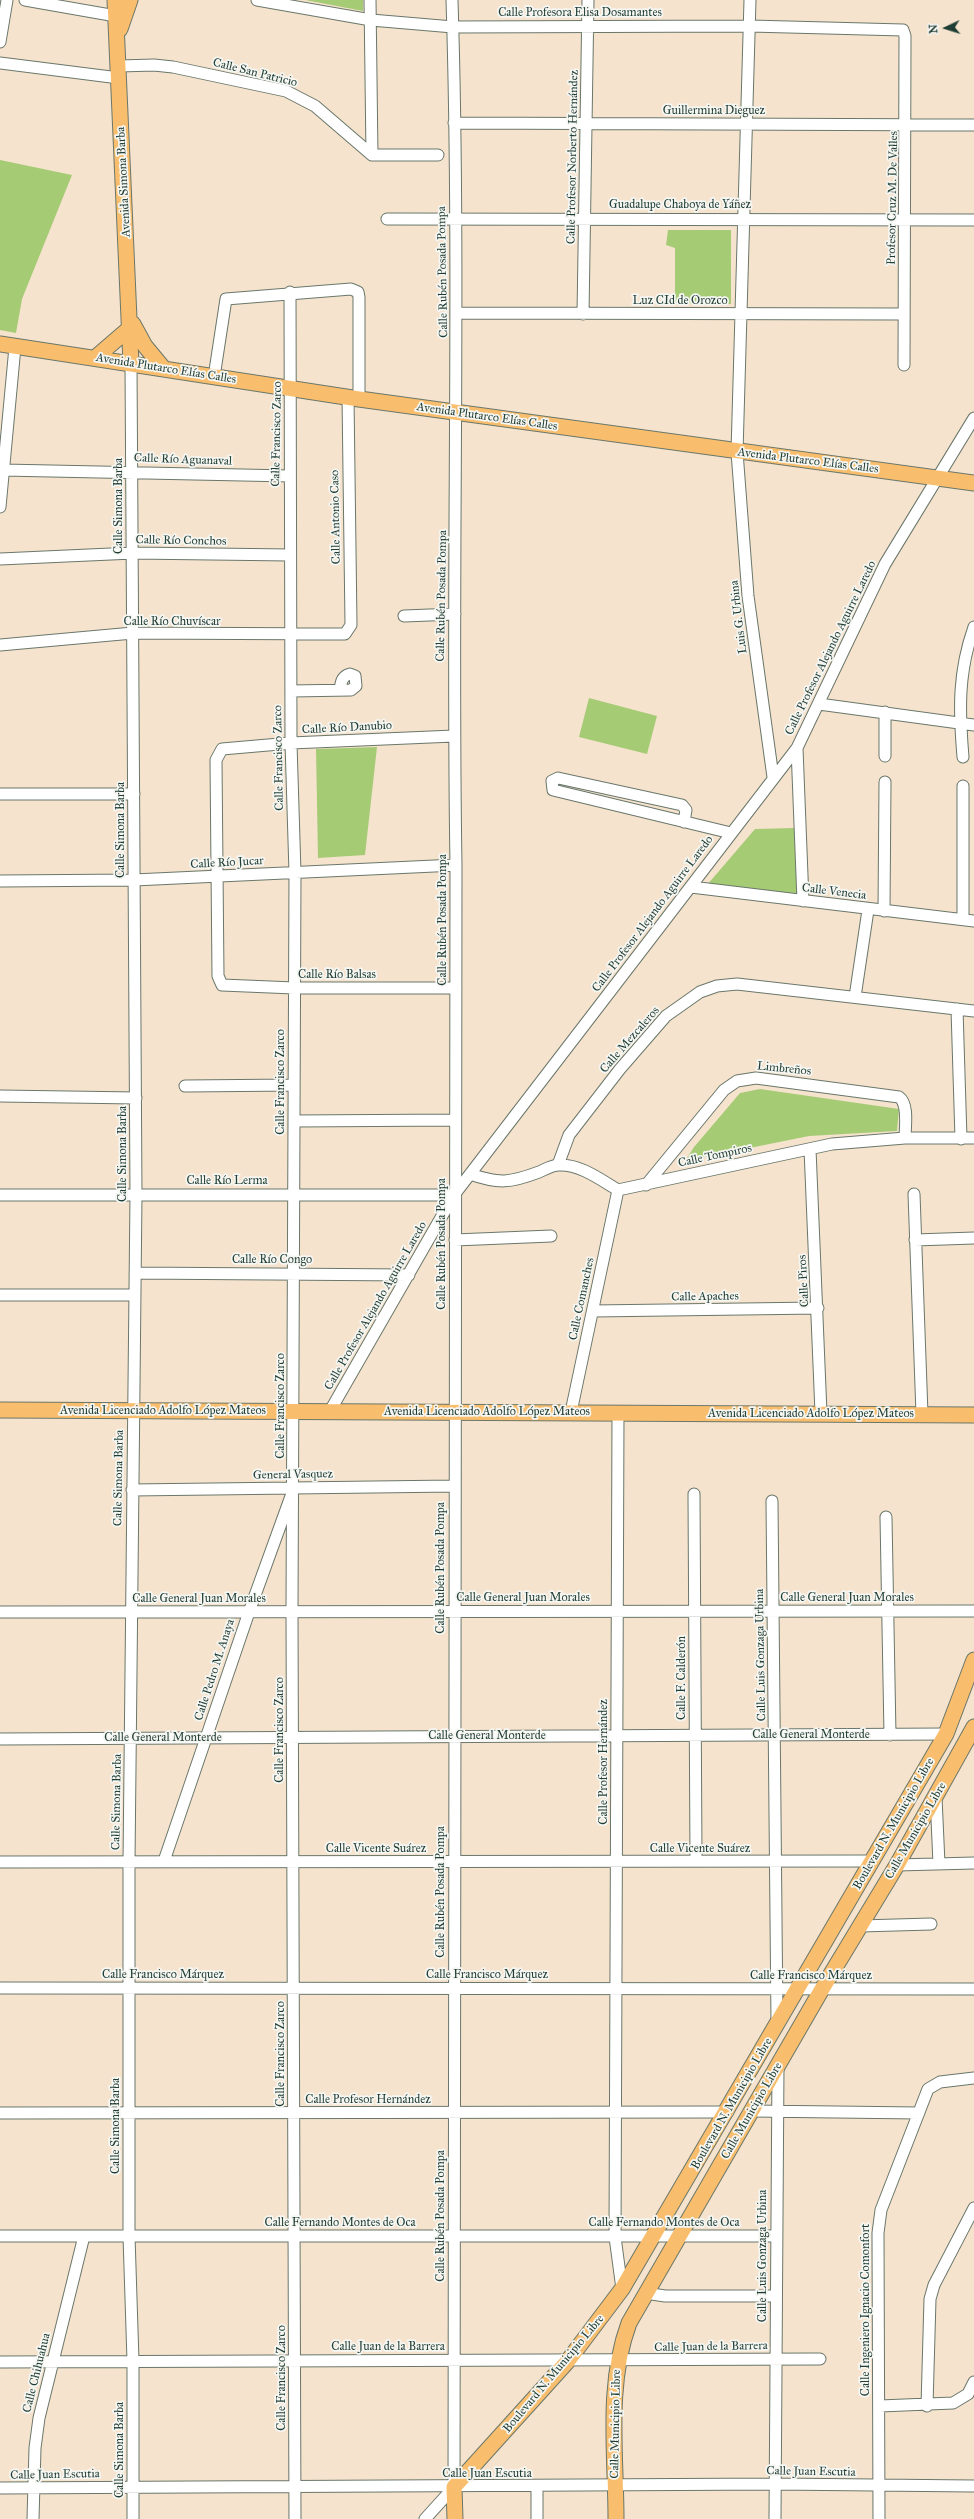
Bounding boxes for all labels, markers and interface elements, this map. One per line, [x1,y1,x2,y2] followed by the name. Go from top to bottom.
[498,6,662,20] street label: Calle Profesora Elisa Dosamantes
[926,8,966,48] north arrow
[927,24,940,34] text: N
[211,56,299,90] street label: Calle San Patricio
[564,70,582,244] street label: Calle Profesor Norberto Hernández
[663,104,765,118] street label: Guillermina Dieguez
[114,126,134,238] street label: Avenida Simona Barba
[885,131,901,265] street label: Profesor Cruz M. De Valles
[609,198,751,212] street label: Guadalupe Chaboya de Yáñez
[435,206,451,338] street label: Calle Rubén Posada Pompa
[632,294,728,308] street label: Luz CId de Orozco
[95,351,237,387] street label: Avenida Plutarco Elías Calles
[269,381,285,487] street label: Calle Francisco Zarco
[416,400,558,434] street label: Avenida Plutarco Elías Calles
[737,445,879,477] street label: Avenida Plutarco Elías Calles
[134,451,232,469] street label: Calle Río Aguanaval
[112,458,126,554] street label: Calle Simona Barba
[328,470,344,564] street label: Calle Antonio Caso
[434,530,450,662] street label: Calle Rubén Posada Pompa
[136,533,226,549] street label: Calle Río Conchos
[782,558,880,738] street label: Calle Profesor Alejando Aguirre Laredo
[727,580,751,654] street label: Luis G. Urbina
[124,615,220,629] street label: Calle Río Chuvíscar
[271,705,287,811] street label: Calle Francisco Zarco
[302,718,392,738] street label: Calle Río Danubio
[114,782,128,878] street label: Calle Simona Barba
[589,833,717,995] street label: Calle Profesor Alejando Aguirre Laredo
[190,854,264,872] street label: Calle Río Jucar
[436,854,450,986] street label: Calle Rubén Posada Pompa
[801,881,867,903] street label: Calle Venecia
[298,968,376,982] street label: Calle Río Balsas
[597,1004,663,1076] street label: Calle Mezcaleros
[274,1029,288,1135] street label: Calle Francisco Zarco
[756,1059,812,1079] street label: Limbreños
[116,1106,130,1202] street label: Calle Simona Barba
[677,1141,753,1171] street label: Calle Tompiros
[186,1174,268,1188] street label: Calle Río Lerma
[435,1178,449,1310] street label: Calle Rubén Posada Pompa
[322,1219,430,1393] street label: Calle Profesor Alejando Aguirre Laredo
[232,1253,312,1267] street label: Calle Río Congo
[795,1254,813,1308] street label: Calle Piros
[566,1256,598,1342] street label: Calle Comanches
[671,1289,739,1305] street label: Calle Apaches
[274,1353,288,1459] street label: Calle Francisco Zarco
[60,1404,266,1418] street label: Avenida Licenciado Adolfo López Mateos
[384,1405,590,1419] street label: Avenida Licenciado Adolfo López Mateos
[708,1407,914,1421] street label: Avenida Licenciado Adolfo López Mateos
[111,1430,127,1526] street label: Calle Simona Barba
[253,1467,333,1483] street label: General Vasquez
[434,1502,448,1634] street label: Calle Rubén Posada Pompa
[753,1589,769,1721] street label: Calle Luis Gonzaga Urbina
[456,1591,590,1605] street label: Calle General Juan Morales
[780,1591,914,1605] street label: Calle General Juan Morales
[132,1592,266,1606] street label: Calle General Juan Morales
[192,1618,238,1722] street label: Calle Pedro M. Anaya
[675,1636,689,1720] street label: Calle F. Calderón
[273,1677,287,1783] street label: Calle Francisco Zarco
[597,1699,611,1825] street label: Calle Profesor Hernández
[752,1728,870,1742] street label: Calle General Monterde
[428,1729,546,1743] street label: Calle General Monterde
[104,1731,222,1745] street label: Calle General Monterde
[109,1754,125,1850] street label: Calle Simona Barba
[850,1756,938,1892] street label: Boulevard N. Municipio Libre
[882,1780,950,1882] street label: Calle Municipio Libre
[434,1826,448,1958] street label: Calle Rubén Posada Pompa
[326,1842,426,1856] street label: Calle Vicente Suárez
[650,1842,750,1856] street label: Calle Vicente Suárez
[102,1968,224,1982] street label: Calle Francisco Márquez
[426,1968,548,1982] street label: Calle Francisco Márquez
[750,1969,872,1983] street label: Calle Francisco Márquez
[274,2001,288,2107] street label: Calle Francisco Zarco
[688,2036,776,2172] street label: Boulevard N. Municipio Libre
[718,2060,786,2162] street label: Calle Municipio Libre
[109,2078,123,2174] street label: Calle Simona Barba
[305,2093,431,2107] street label: Calle Profesor Hernández
[434,2150,448,2282] street label: Calle Rubén Posada Pompa
[756,2190,770,2322] street label: Calle Luis Gonzaga Urbina
[264,2216,416,2230] street label: Calle Fernando Montes de Oca
[588,2216,740,2230] street label: Calle Fernando Montes de Oca
[859,2224,873,2396] street label: Calle Ingeniero Ignacio Comonfort
[500,2312,608,2436] street label: Boulevard N. Municipio Libre
[275,2325,289,2431] street label: Calle Francisco Zarco
[20,2332,54,2414] street label: Calle Chihuahua
[654,2339,768,2355] street label: Calle Juan de la Barrera
[331,2340,445,2354] street label: Calle Juan de la Barrera
[608,2369,624,2479] street label: Calle Municipio Libre
[113,2402,127,2498] street label: Calle Simona Barba
[766,2464,856,2480] street label: Calle Juan Escutia
[10,2467,100,2483] street label: Calle Juan Escutia
[442,2467,532,2481] street label: Calle Juan Escutia

